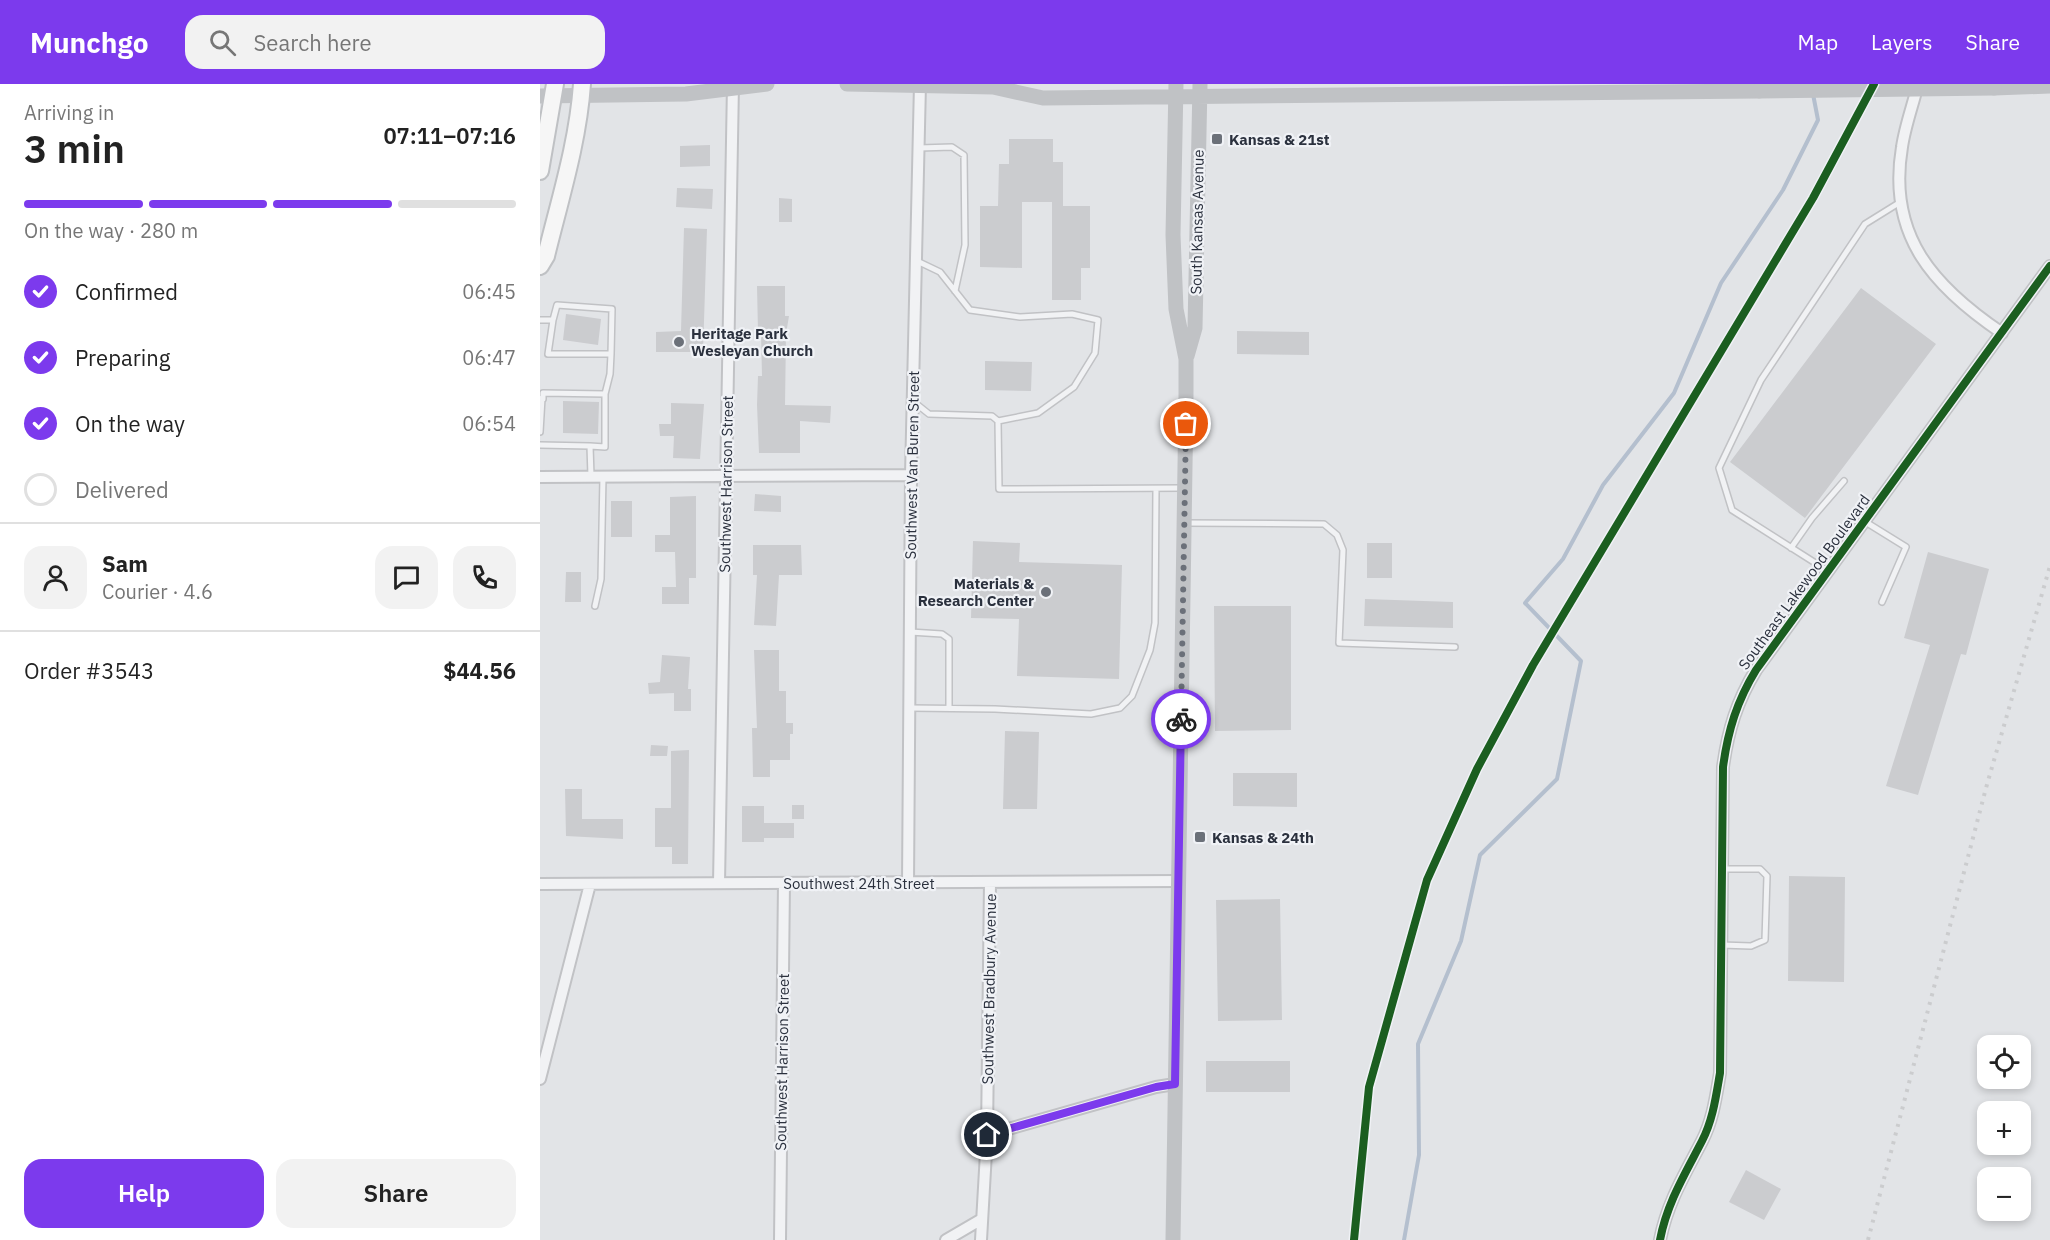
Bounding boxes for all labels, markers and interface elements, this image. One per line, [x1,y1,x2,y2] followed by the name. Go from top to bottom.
[185,15,605,69] search box
[30,24,149,61] text: Munchgo
[206,26,239,59] icon: search
[254,28,372,57] text: Search here
[1798,28,1838,56] text: Map
[1871,28,1933,56] text: Layers
[1966,28,2020,56] text: Share
[24,99,114,126] text: Arriving in
[383,121,516,150] text: 07:11–07:16
[24,123,125,174] text: 3 min
[1229,130,1330,149] place label: Kansas & 21st
[1210,132,1224,146] marker: Kansas & 21st
[1186,149,1208,295] street label: South Kansas Avenue
[24,217,198,244] text: On the way · 280 m
[24,275,57,308] icon: check
[75,277,178,306] text: Confirmed
[462,278,516,305] text: 06:45
[691,324,813,360] place label: Heritage Park Wesleyan Church
[672,335,686,349] marker: Heritage Park Wesleyan Church
[24,341,57,374] icon: check
[75,343,170,372] text: Preparing
[462,344,516,371] text: 06:47
[901,370,923,560] street label: Southwest Van Buren Street
[715,395,737,573] street label: Southwest Harrison Street
[1160,398,1211,449] pin
[24,407,57,440] icon: check
[1169,407,1202,440] icon: bag
[75,409,185,438] text: On the way
[462,410,516,437] text: 06:54
[75,475,169,504] text: Delivered
[1734,491,1874,673] street label: Southeast Lakewood Boulevard
[24,546,87,609] button: person
[375,546,438,609] button: chat
[453,546,516,609] button: phone
[102,549,148,578] text: Sam
[918,574,1034,610] place label: Materials & Research Center
[102,578,213,605] text: Courier · 4.6
[1039,585,1053,599] marker: Materials & Research Center
[24,656,154,685] text: Order #3543
[443,656,516,685] text: $44.56
[1151,689,1211,749] courier
[1165,703,1198,736] icon: bike
[1212,828,1314,847] place label: Kansas & 24th
[1193,830,1207,844] marker: Kansas & 24th
[783,874,935,893] street label: Southwest 24th Street
[978,893,1000,1085] street label: Southwest Bradbury Avenue
[771,973,793,1151] street label: Southwest Harrison Street
[1977,1035,2031,1221] map controls
[1977,1035,2031,1089] button: locate
[1977,1101,2031,1155] button: +
[961,1109,1012,1160] pin
[970,1118,1003,1151] icon: home
[24,1159,264,1228] button: Help
[276,1159,516,1228] button: Share
[1977,1167,2031,1221] button: −

